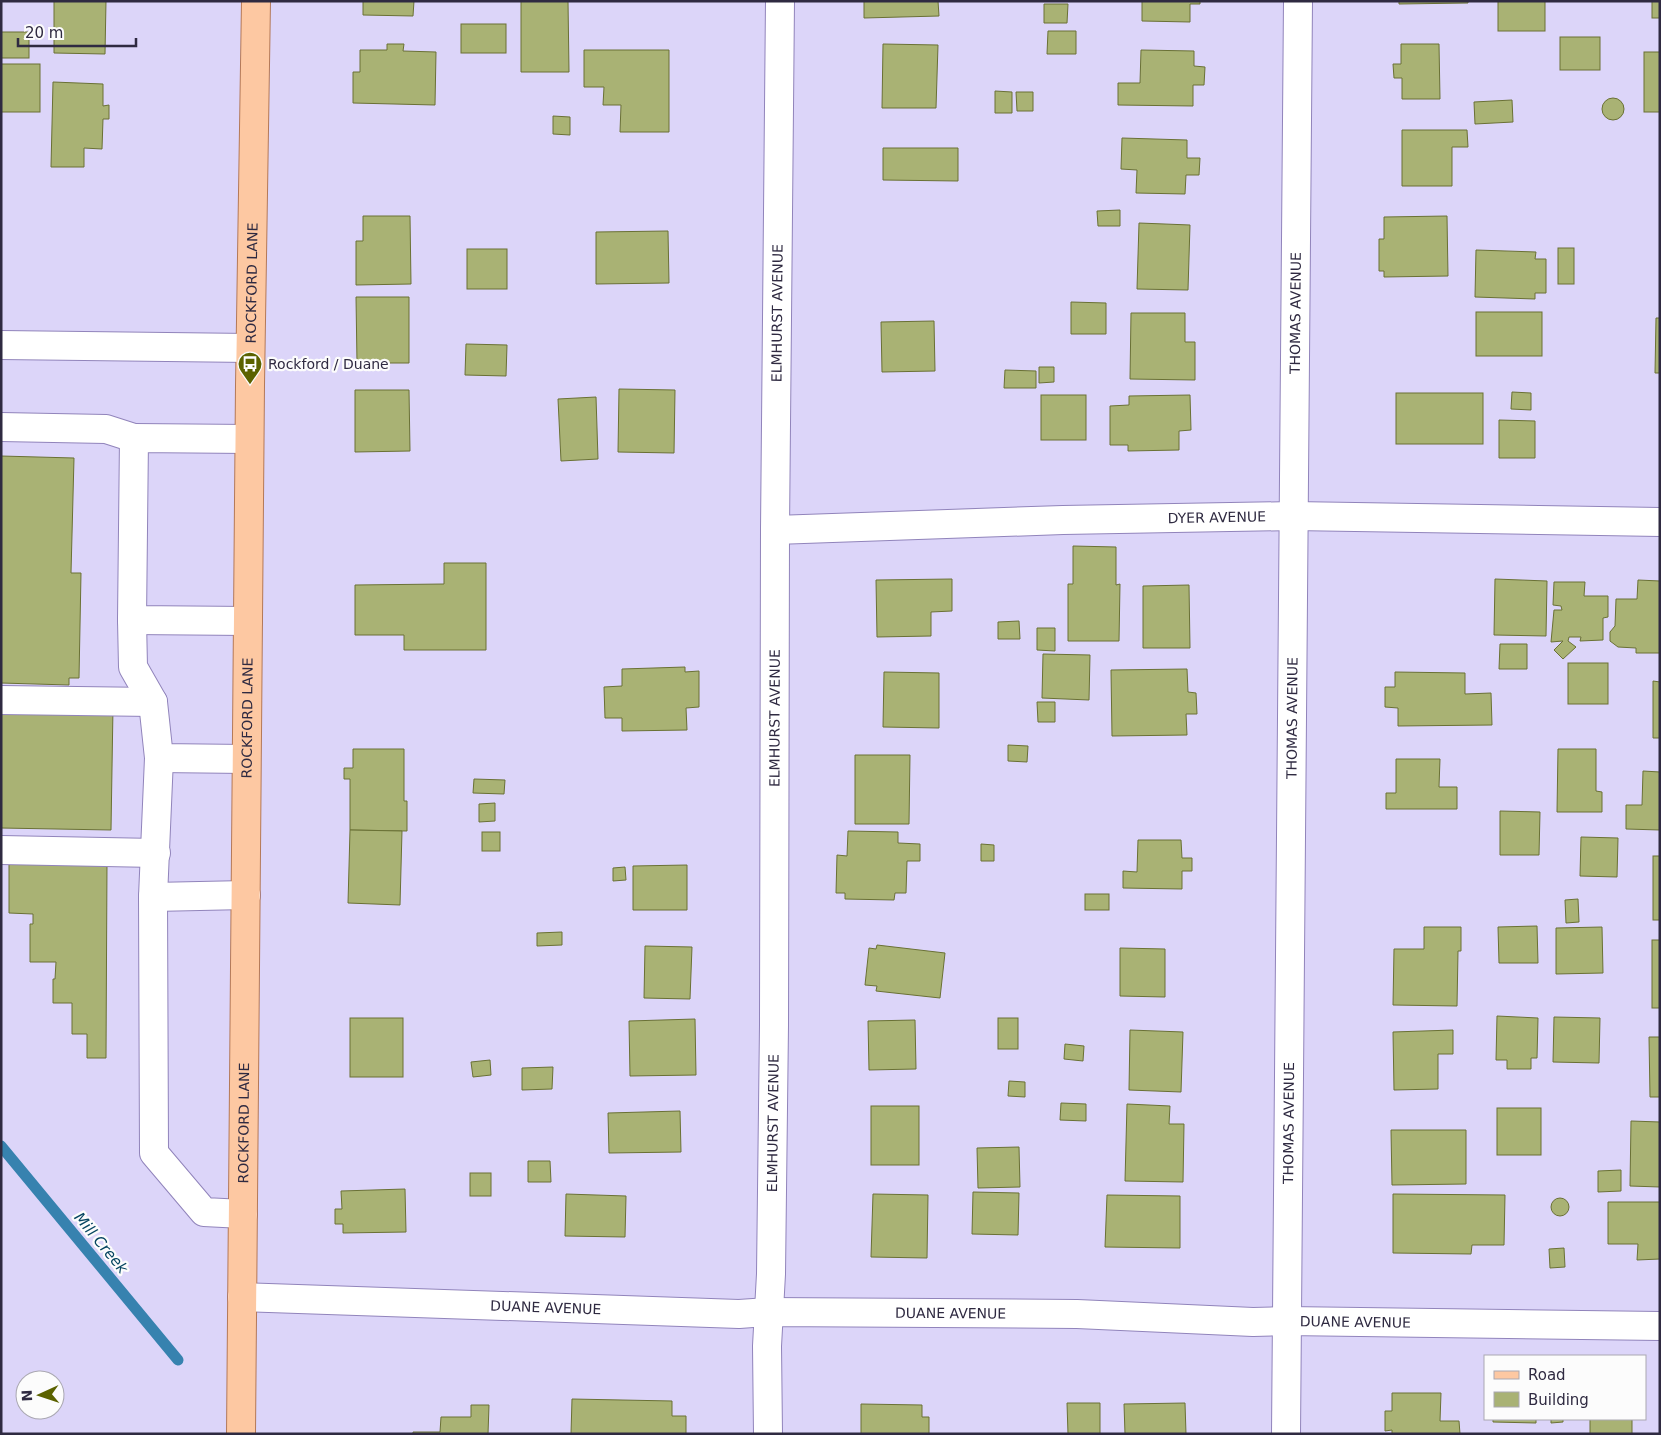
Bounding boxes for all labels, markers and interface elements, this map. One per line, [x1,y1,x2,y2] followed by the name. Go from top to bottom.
[18,15,135,47] scale bar
[25,24,63,42] text: 20 m
[243,223,261,344] street label: ROCKFORD LANE
[768,244,786,382] street label: ELMHURST AVENUE
[1287,252,1304,375] street label: THOMAS AVENUE
[237,351,263,385] bus stop icon: Rockford / Duane
[268,356,389,372] place label: Rockford / Duane
[1167,508,1266,526] street label: DYER AVENUE
[766,649,783,787] street label: ELMHURST AVENUE
[1283,657,1301,780] street label: THOMAS AVENUE
[239,658,256,779] street label: ROCKFORD LANE
[764,1054,782,1192] street label: ELMHURST AVENUE
[1280,1062,1297,1185] street label: THOMAS AVENUE
[235,1063,252,1183] street label: ROCKFORD LANE
[70,1209,133,1278] water label: Mill Creek
[490,1297,602,1317] street label: DUANE AVENUE
[895,1305,1006,1322] street label: DUANE AVENUE
[1300,1313,1411,1331] street label: DUANE AVENUE
[1484,1355,1646,1420] legend
[1528,1366,1566,1384] text: Road
[15,1370,65,1420] north arrow
[19,1389,35,1402] text: N
[1528,1391,1589,1409] text: Building

